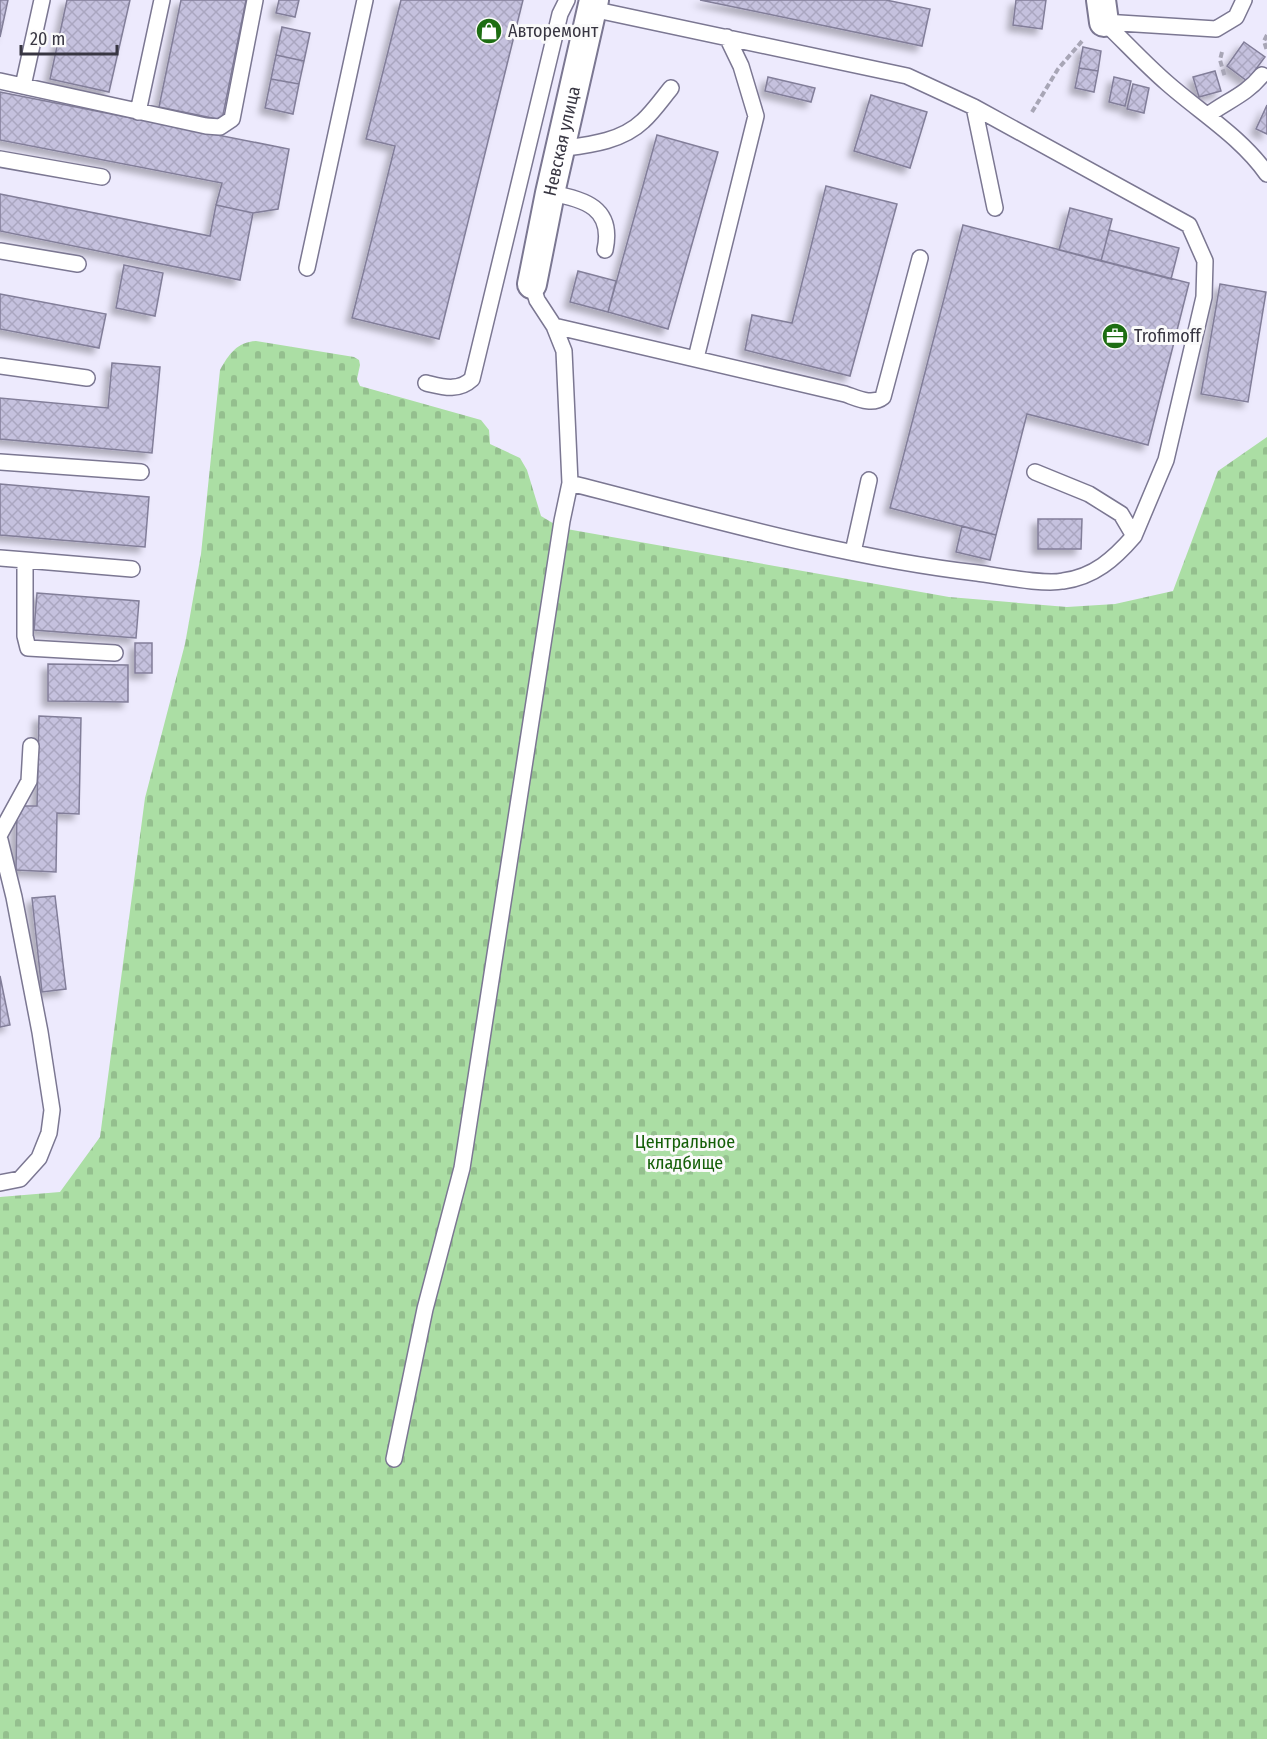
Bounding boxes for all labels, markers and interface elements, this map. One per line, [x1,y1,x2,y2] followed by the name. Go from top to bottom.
[474,16,504,46] shop icon: Авторемонт
[21,18,117,56] scale bar
[508,20,599,42] place label: Авторемонт
[30,28,65,50] text: 20 m
[539,84,585,198] street label: Невская улица
[1100,321,1130,351] office icon: Trofimoff
[1134,325,1202,347] place label: Trofimoff
[635,1131,735,1174] park label: Центральное кладбище

